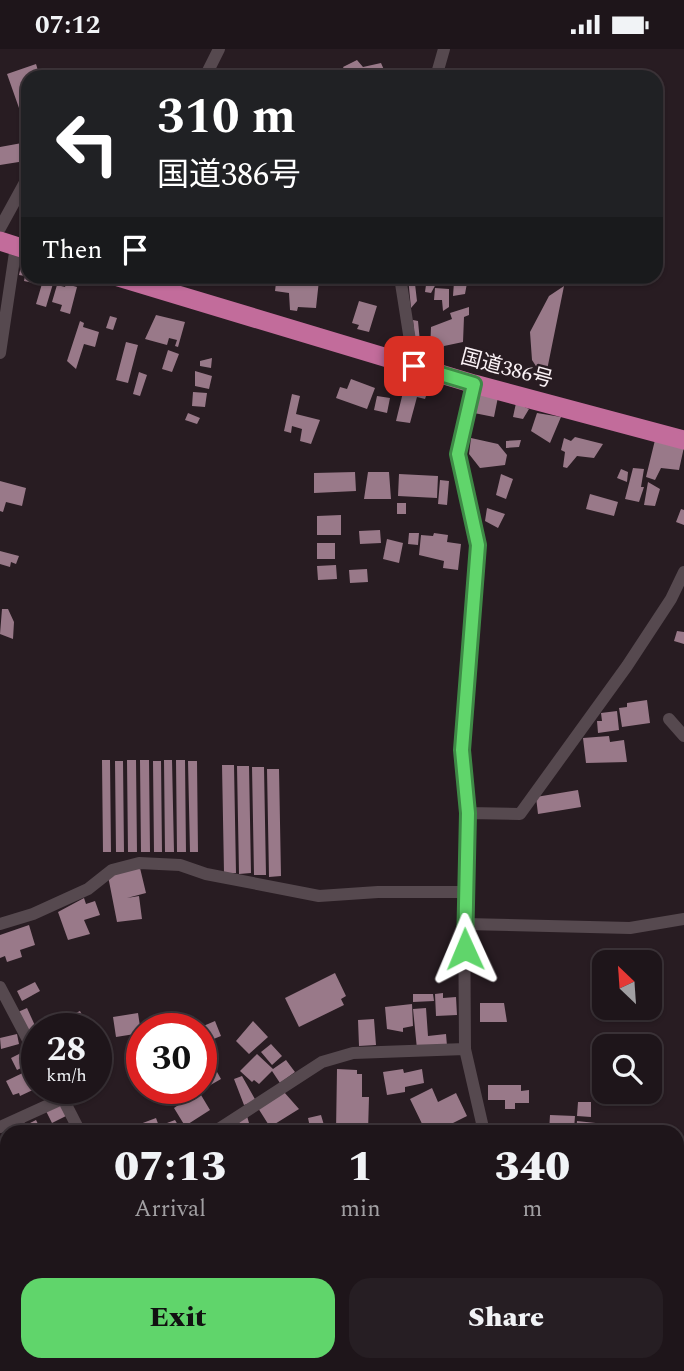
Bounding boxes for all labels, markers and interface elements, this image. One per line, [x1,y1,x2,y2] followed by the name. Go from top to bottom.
[35,5,100,45] text: 07:12
[157,80,296,155] text: 310 m
[42,98,133,189] icon: left
[157,151,301,200] text: 国道386号
[42,230,102,270] text: Then
[116,231,154,269] icon: arrive
[384,336,444,396] pin
[457,341,557,397] street label: 国道386号
[395,347,433,385] icon: arrive
[428,912,502,986] position arrow
[592,950,662,1020] north arrow
[592,950,662,1104] map controls
[126,1013,217,1104] speed limit sign: 30
[47,1023,86,1076] text: 28
[592,1034,662,1104] button: search
[46,1062,87,1089] text: km/h
[114,1136,226,1199] text: 07:13
[348,1136,373,1199] text: 1
[494,1136,570,1199] text: 340
[134,1192,206,1227] text: Arrival
[340,1192,381,1227] text: min
[522,1192,542,1227] text: m
[21,1278,335,1358] button: Exit
[349,1278,663,1358] button: Share

